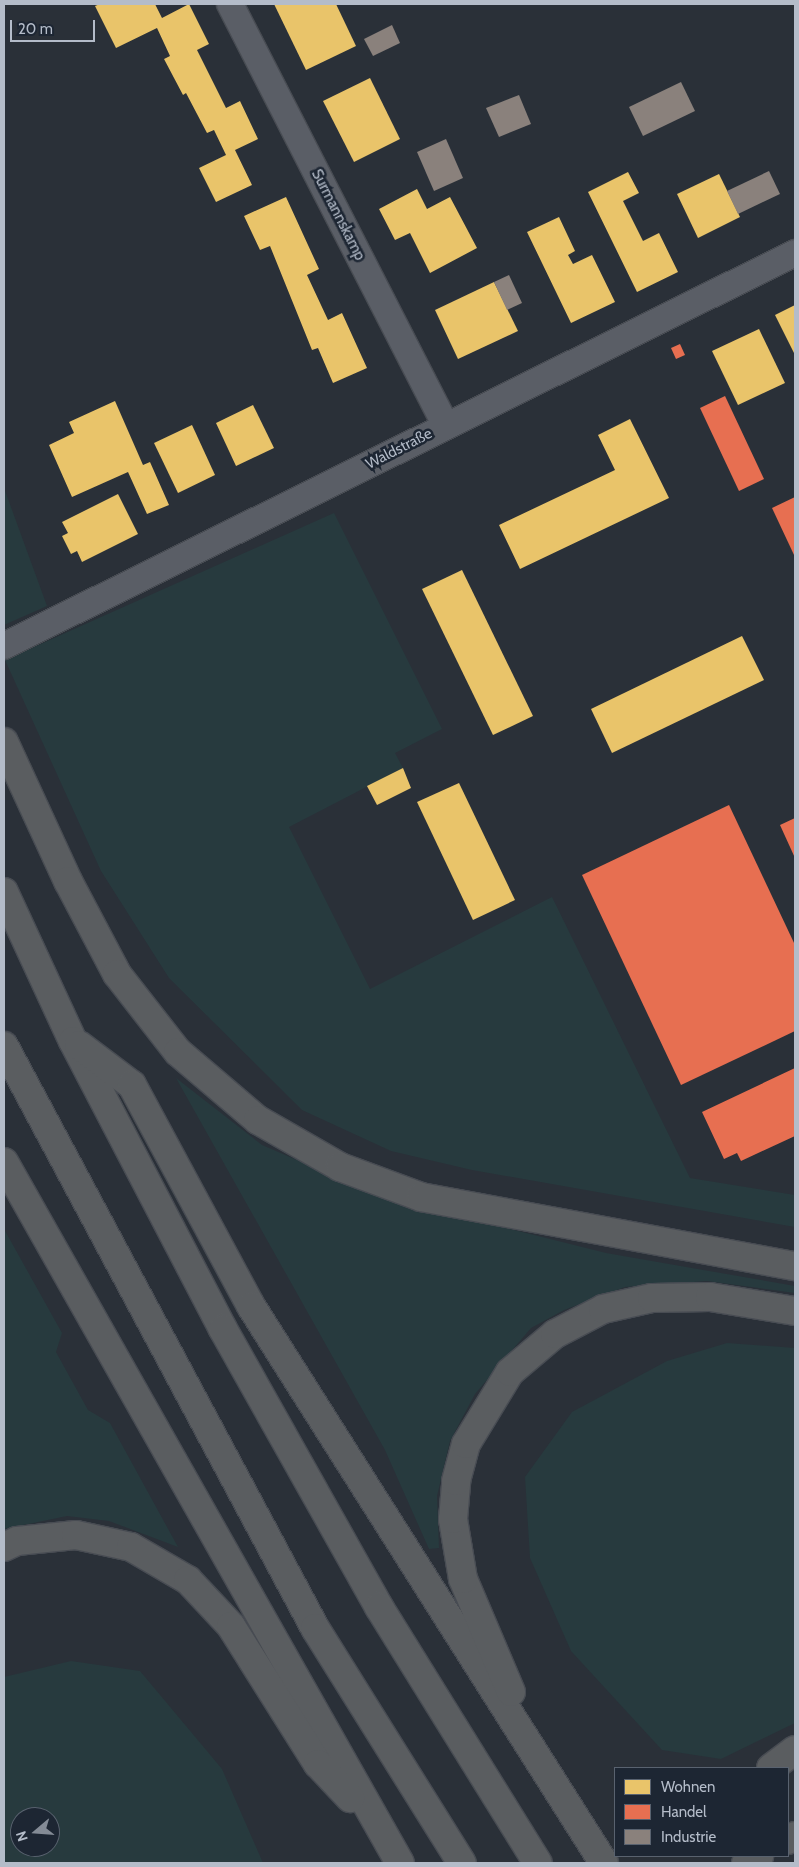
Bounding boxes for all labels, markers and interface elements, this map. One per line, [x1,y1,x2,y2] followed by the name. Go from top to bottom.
[12,10,98,42] scale bar
[18,20,53,38] text: 20 m
[307,166,369,264] street label: Surmannskamp
[363,425,435,473] street label: Waldstraße
[614,1767,789,1857] legend
[661,1778,715,1796] text: Wohnen
[661,1803,707,1821] text: Handel
[10,1807,60,1857] north arrow
[661,1828,716,1846] text: Industrie
[12,1829,32,1844] text: N

